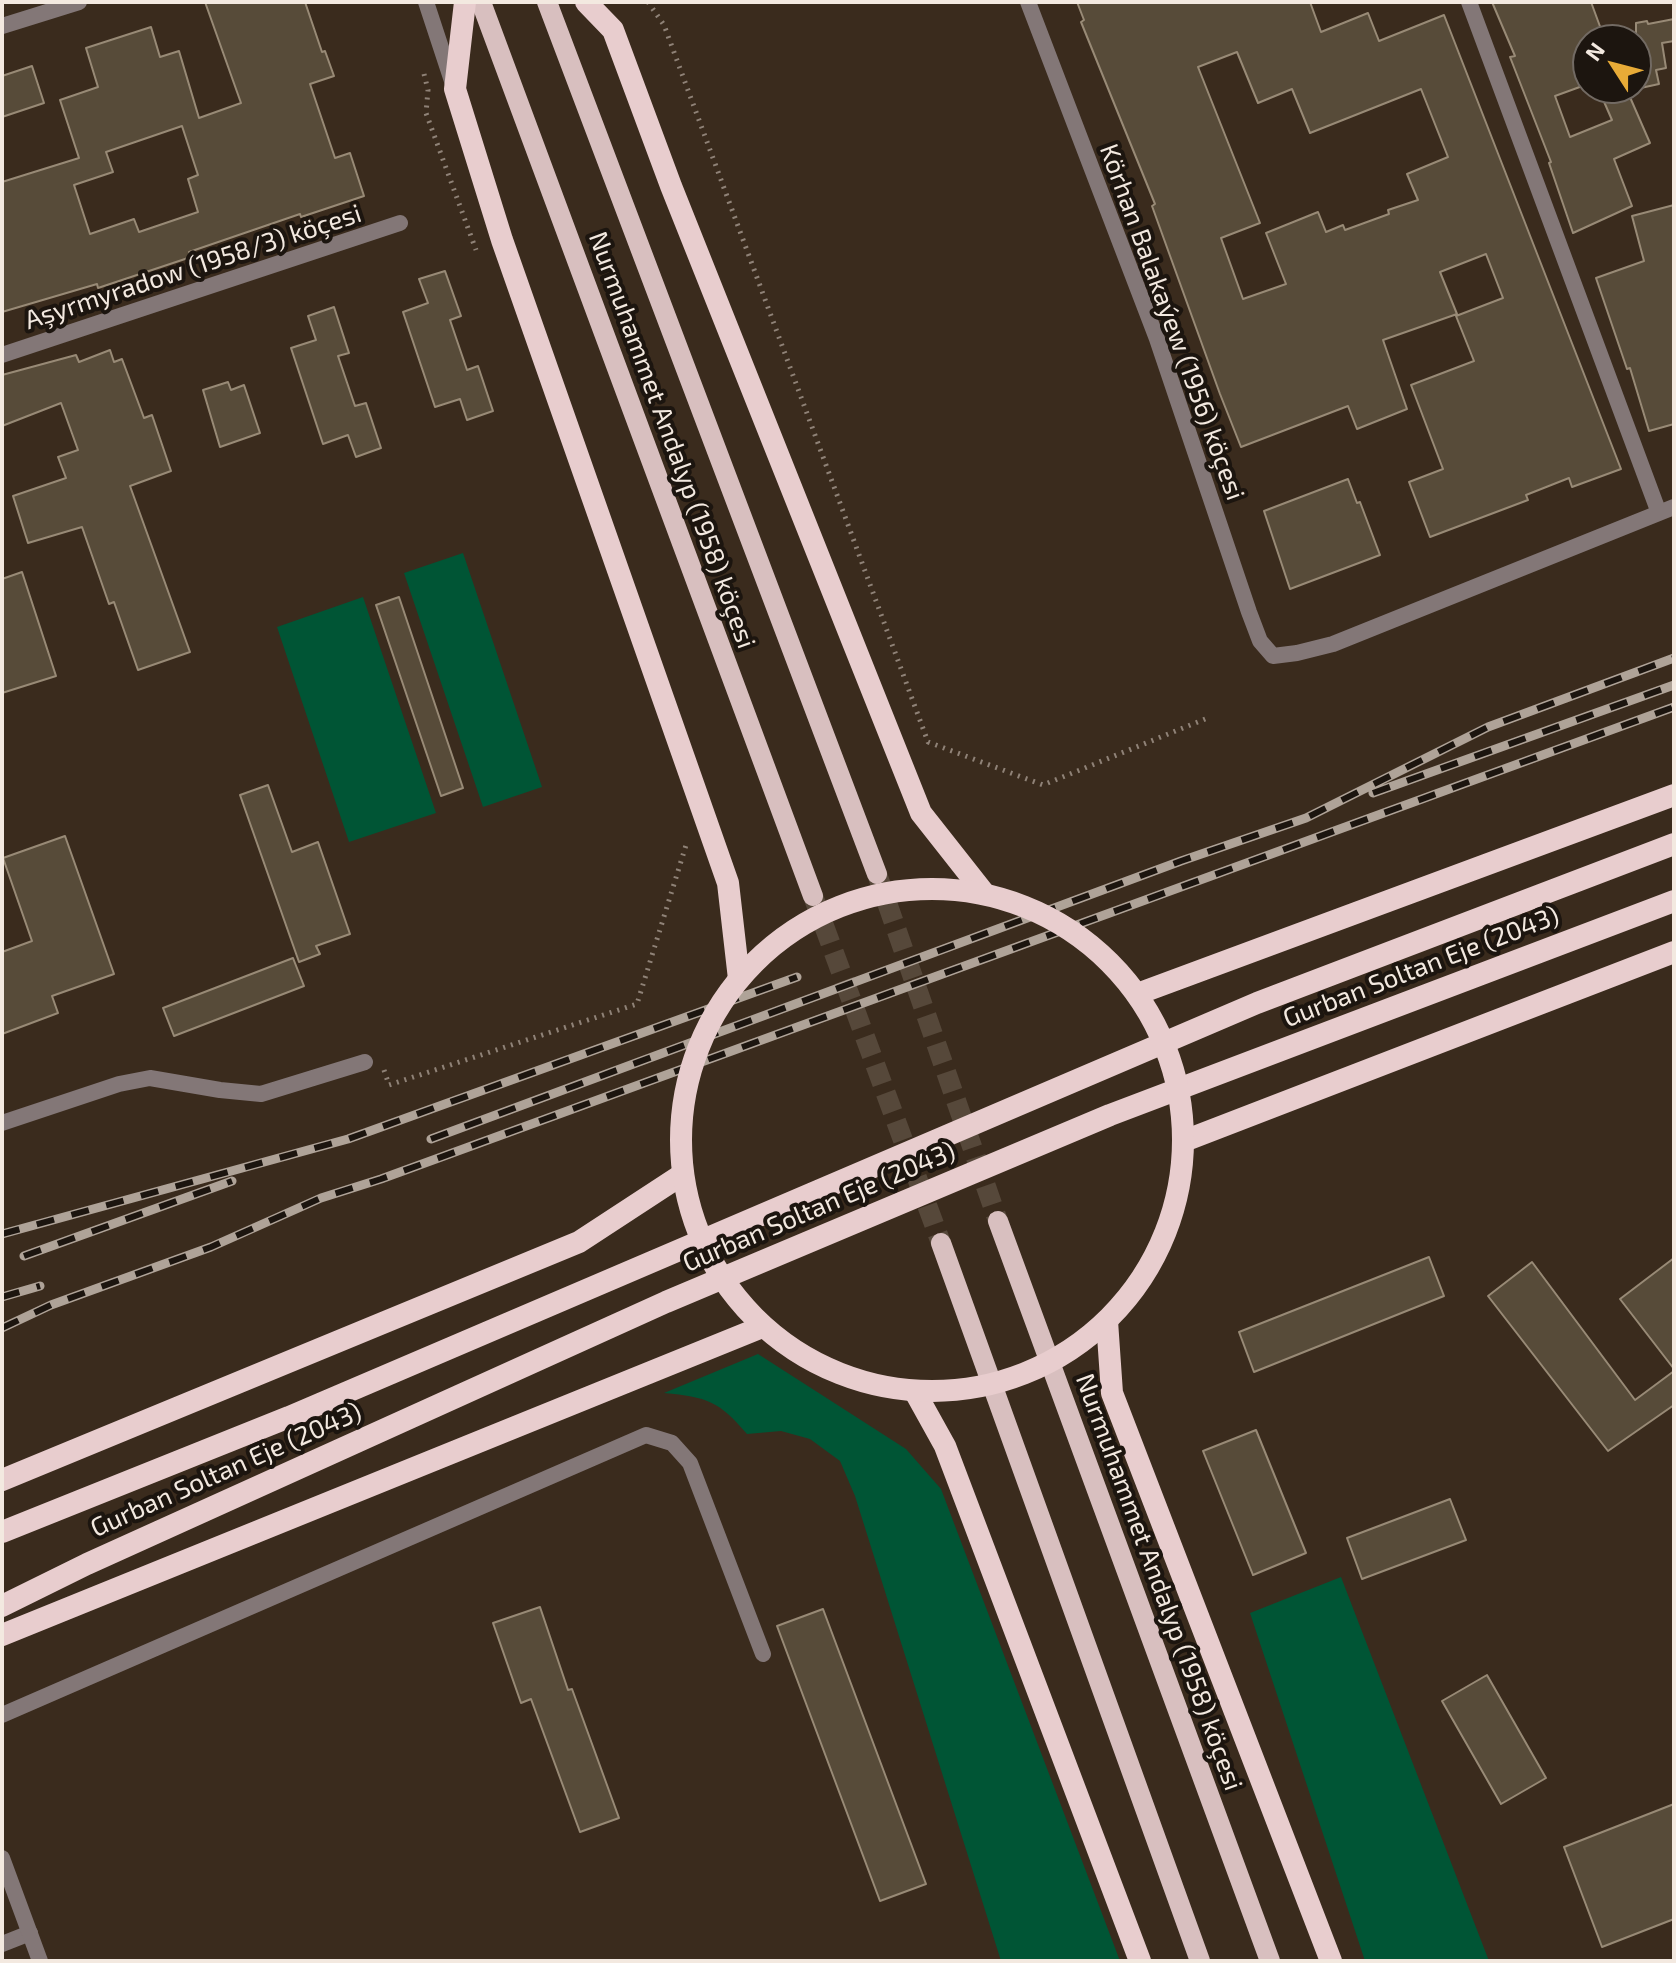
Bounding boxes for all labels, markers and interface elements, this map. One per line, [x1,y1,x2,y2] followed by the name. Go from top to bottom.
[1572,24,1652,104] north arrow
[1579,37,1609,65] text: N
[1093,140,1251,504] street label: Körhan Balakaýew (1956) köçesi
[21,198,365,336] street label: Aşyrmyradow (1958/3) köçesi
[582,227,762,653] street label: Nurmuhammet Andalyp (1958) köçesi
[1279,900,1563,1034] street label: Gurban Soltan Eje (2043)
[678,1135,960,1279] street label: Gurban Soltan Eje (2043)
[1069,1369,1249,1795] street label: Nurmuhammet Andalyp (1958) köçesi
[86,1396,366,1544] street label: Gurban Soltan Eje (2043)

